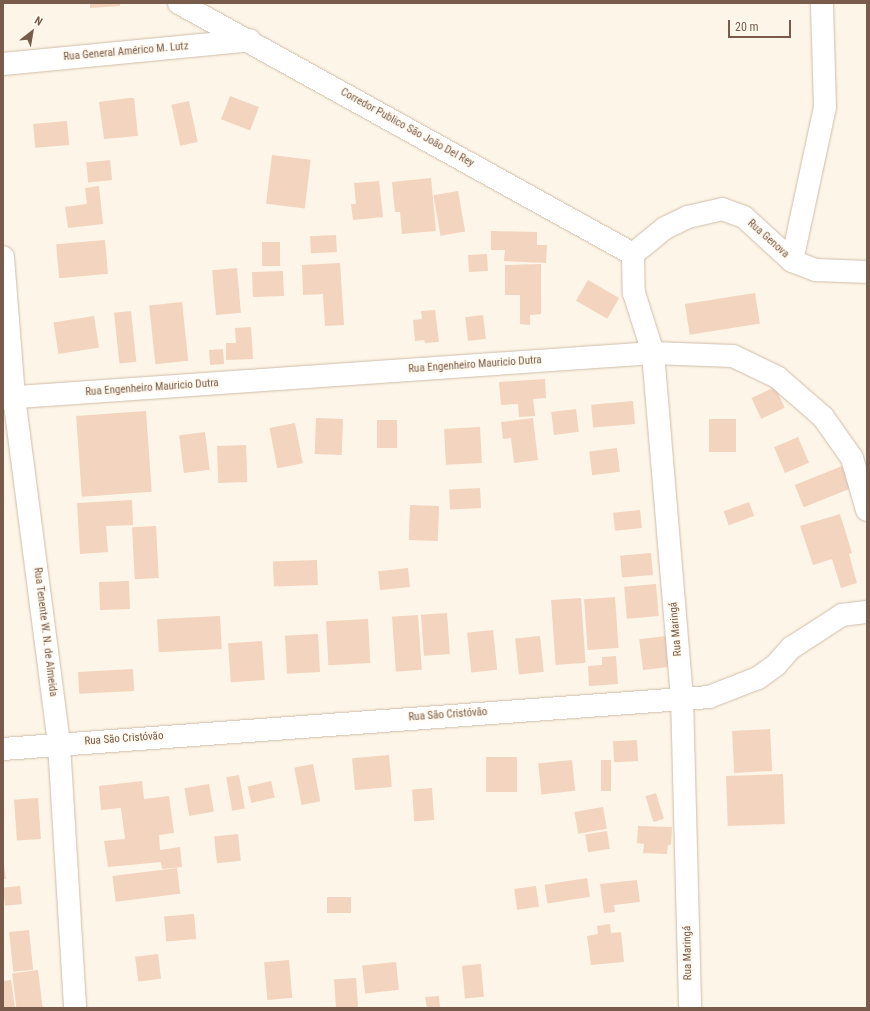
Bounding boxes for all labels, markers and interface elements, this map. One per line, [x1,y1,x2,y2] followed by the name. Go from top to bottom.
[12,12,52,52] north arrow
[730,12,793,38] scale bar
[32,14,45,29] text: N
[735,20,759,34] text: 20 m
[63,40,189,64] street label: Rua General Américo M. Lutz
[338,86,476,170] street label: Corredor Publico São João Del Rey
[745,217,791,261] street label: Rua Genova
[408,354,542,376] street label: Rua Engenheiro Mauricio Dutra
[85,377,219,399] street label: Rua Engenheiro Mauricio Dutra
[31,567,59,697] street label: Rua Tenente W. N. de Almeida
[667,601,685,657] street label: Rua Maringá
[408,706,488,724] street label: Rua São Cristóvão
[84,730,164,748] street label: Rua São Cristóvão
[681,926,695,980] street label: Rua Maringá

